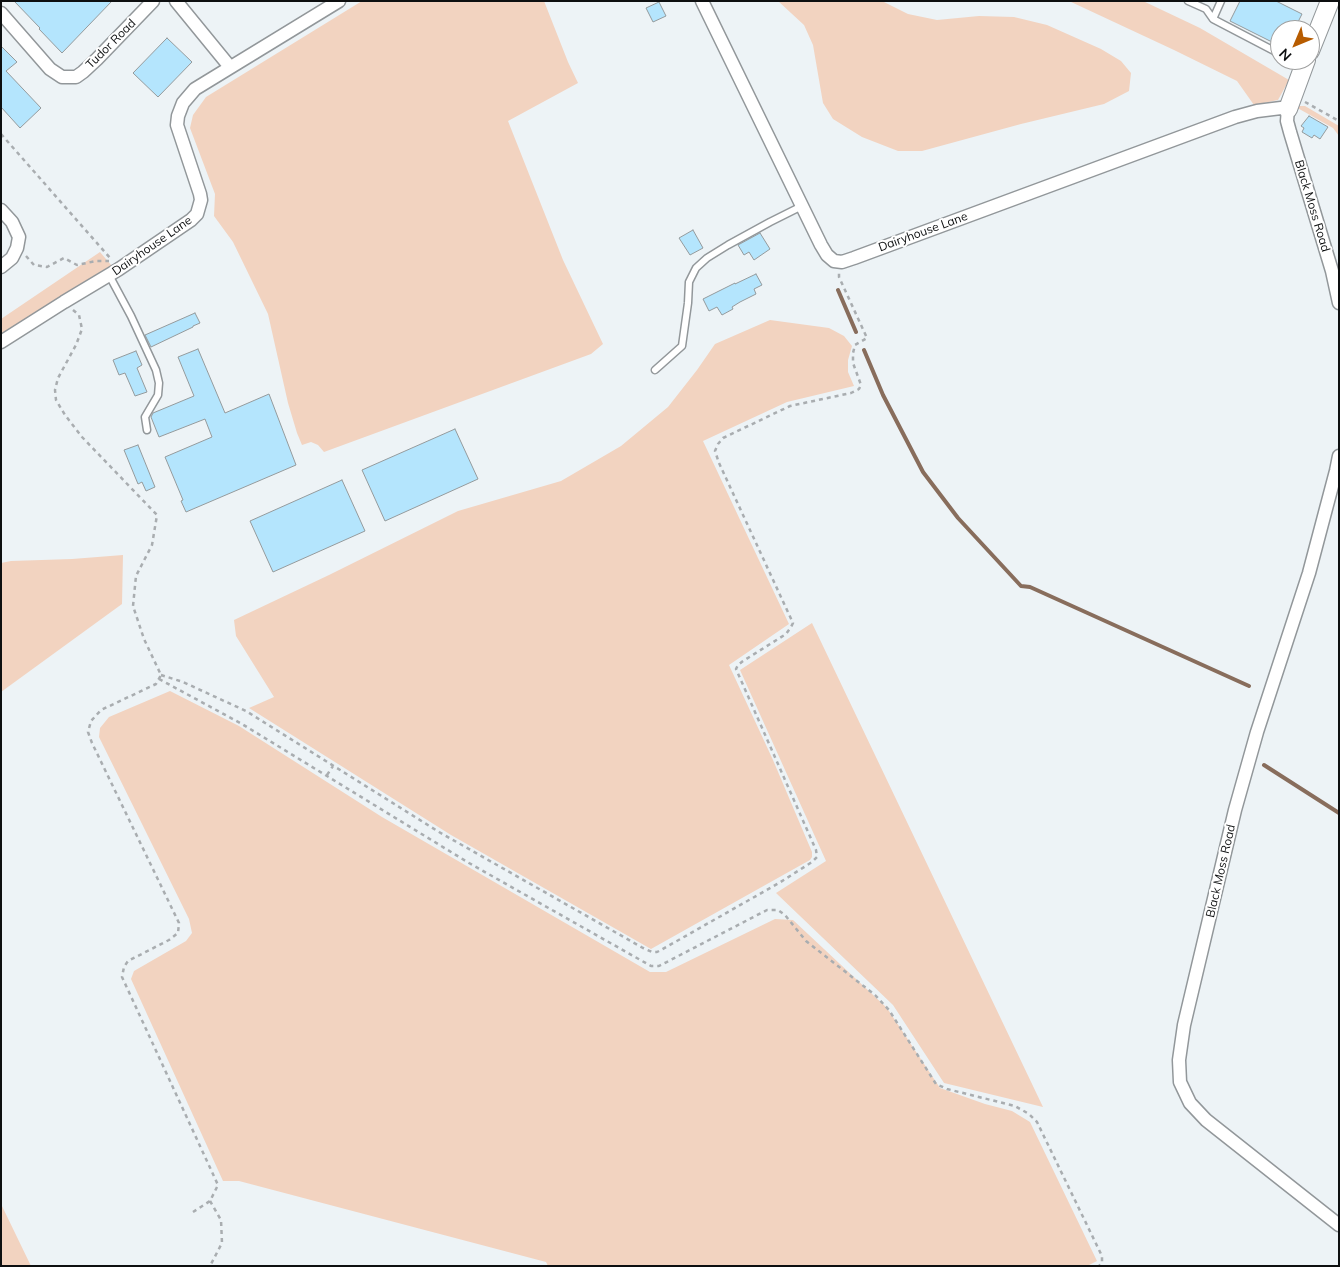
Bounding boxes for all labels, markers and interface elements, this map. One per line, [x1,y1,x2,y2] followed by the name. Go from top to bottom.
[83,16,139,72] street label: Tudor Road
[1270,20,1320,70] north arrow
[1275,45,1295,65] text: N
[1291,158,1333,254] street label: Black Moss Road
[876,209,970,255] street label: Dairyhouse Lane
[109,213,195,279] street label: Dairyhouse Lane
[1203,823,1239,919] street label: Black Moss Road

